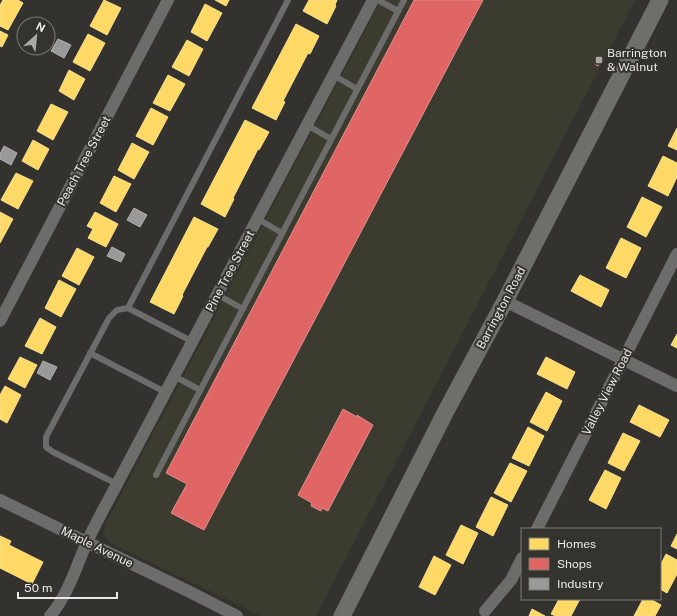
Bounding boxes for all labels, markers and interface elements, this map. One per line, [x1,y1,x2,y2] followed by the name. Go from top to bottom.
[16,16,56,56] north arrow
[34,20,47,34] text: N
[607,46,667,74] place label: Barrington & Walnut
[594,55,604,65] marker: Barrington & Walnut
[54,113,114,208] street label: Peach Tree Street
[203,228,257,314] street label: Pine Tree Street
[473,264,529,352] street label: Barrington Road
[579,346,635,438] street label: Valley View Road
[59,523,136,571] street label: Maple Avenue
[521,528,661,600] legend
[557,537,596,551] text: Homes
[557,557,592,571] text: Shops
[18,574,117,600] scale bar
[557,577,604,591] text: Industry
[24,581,52,595] text: 50 m

